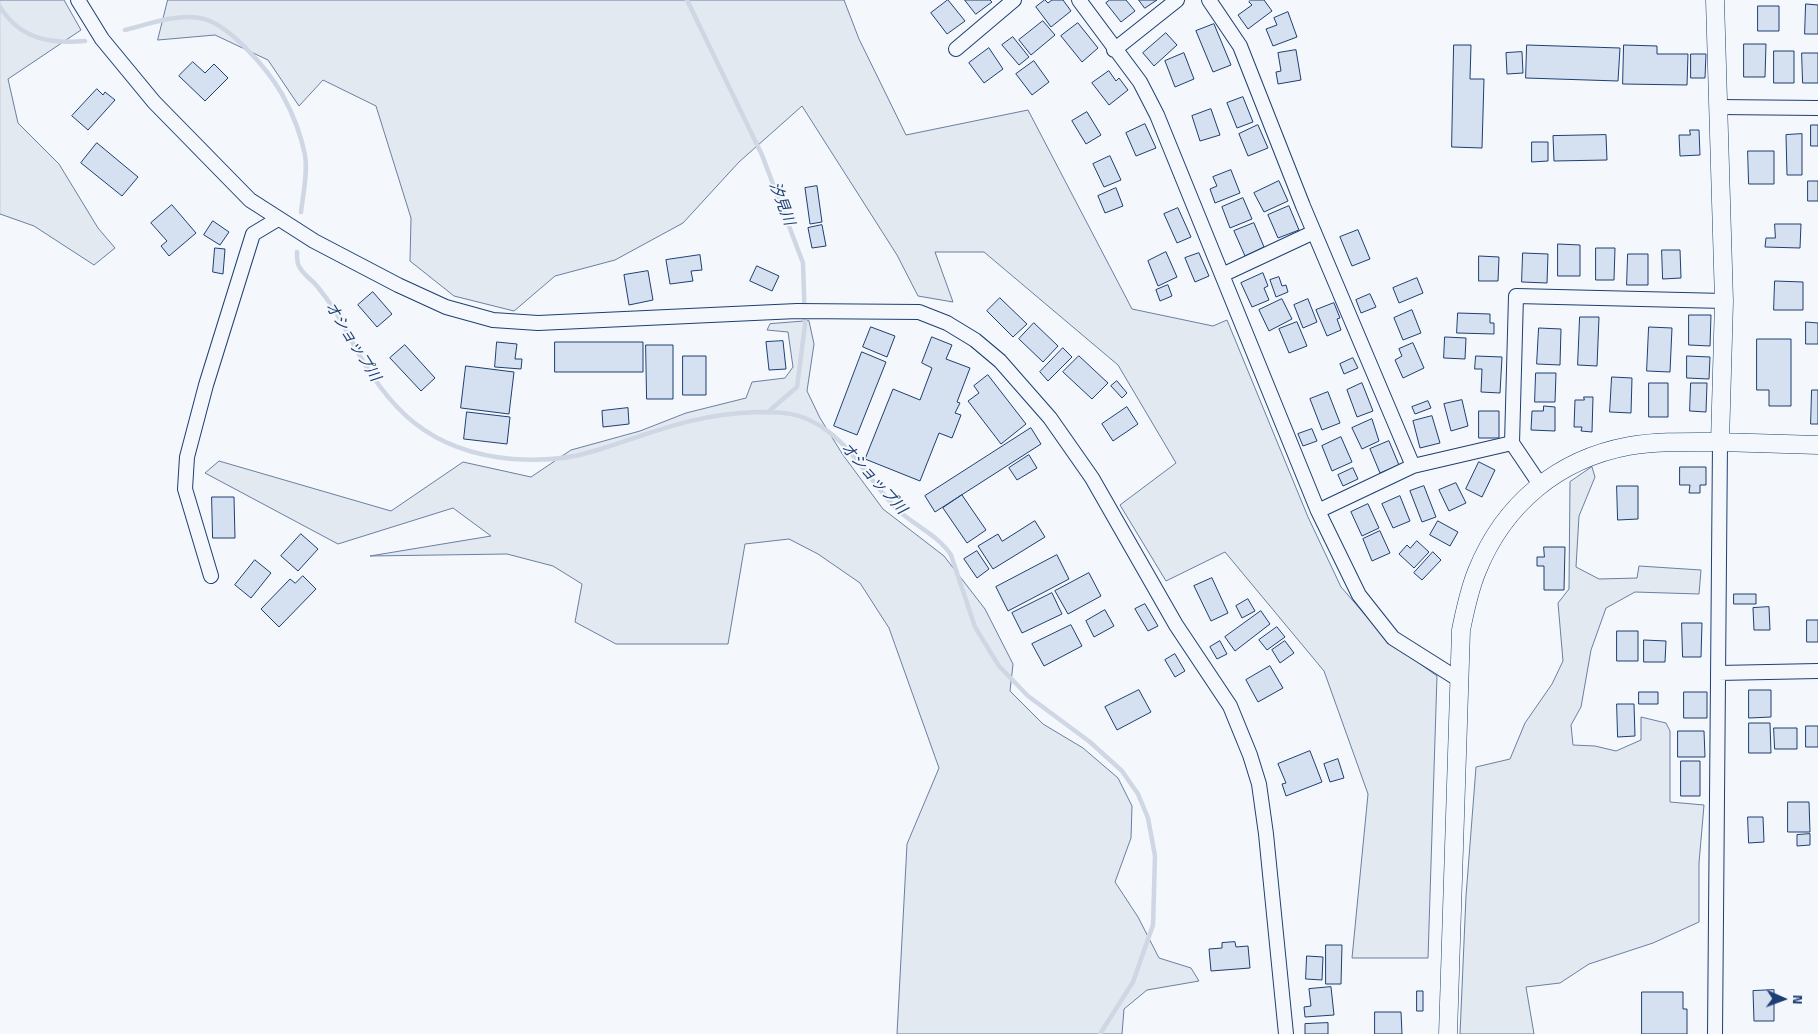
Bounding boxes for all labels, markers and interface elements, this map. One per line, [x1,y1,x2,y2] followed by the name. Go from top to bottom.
[765,180,797,228] water label: 汐見川
[321,299,383,385] water label: オショップ川
[836,440,910,518] water label: オショップ川
[1758,974,1808,1024] north arrow
[1788,994,1809,1005] text: N

